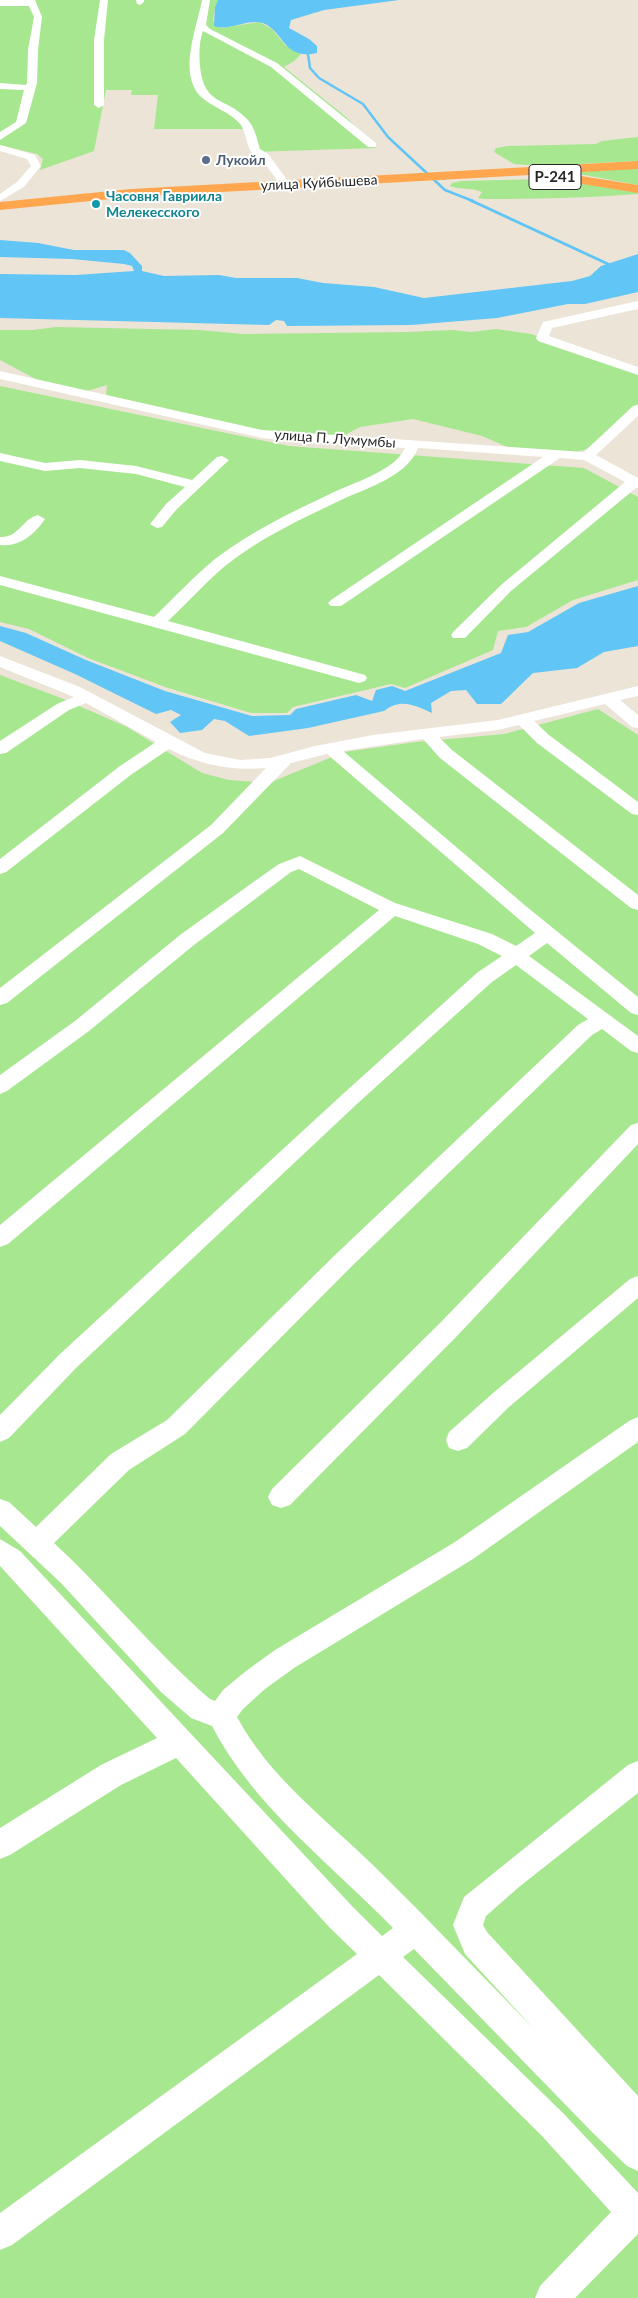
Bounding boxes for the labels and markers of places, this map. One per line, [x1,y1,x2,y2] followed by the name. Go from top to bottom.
[216,152,266,168] place label: Лукойл
[200,154,212,166] marker: Лукойл
[106,188,222,220] place label: Часовня Гавриила Мелекесского
[90,198,102,210] marker: Часовня Гавриила Мелекесского

